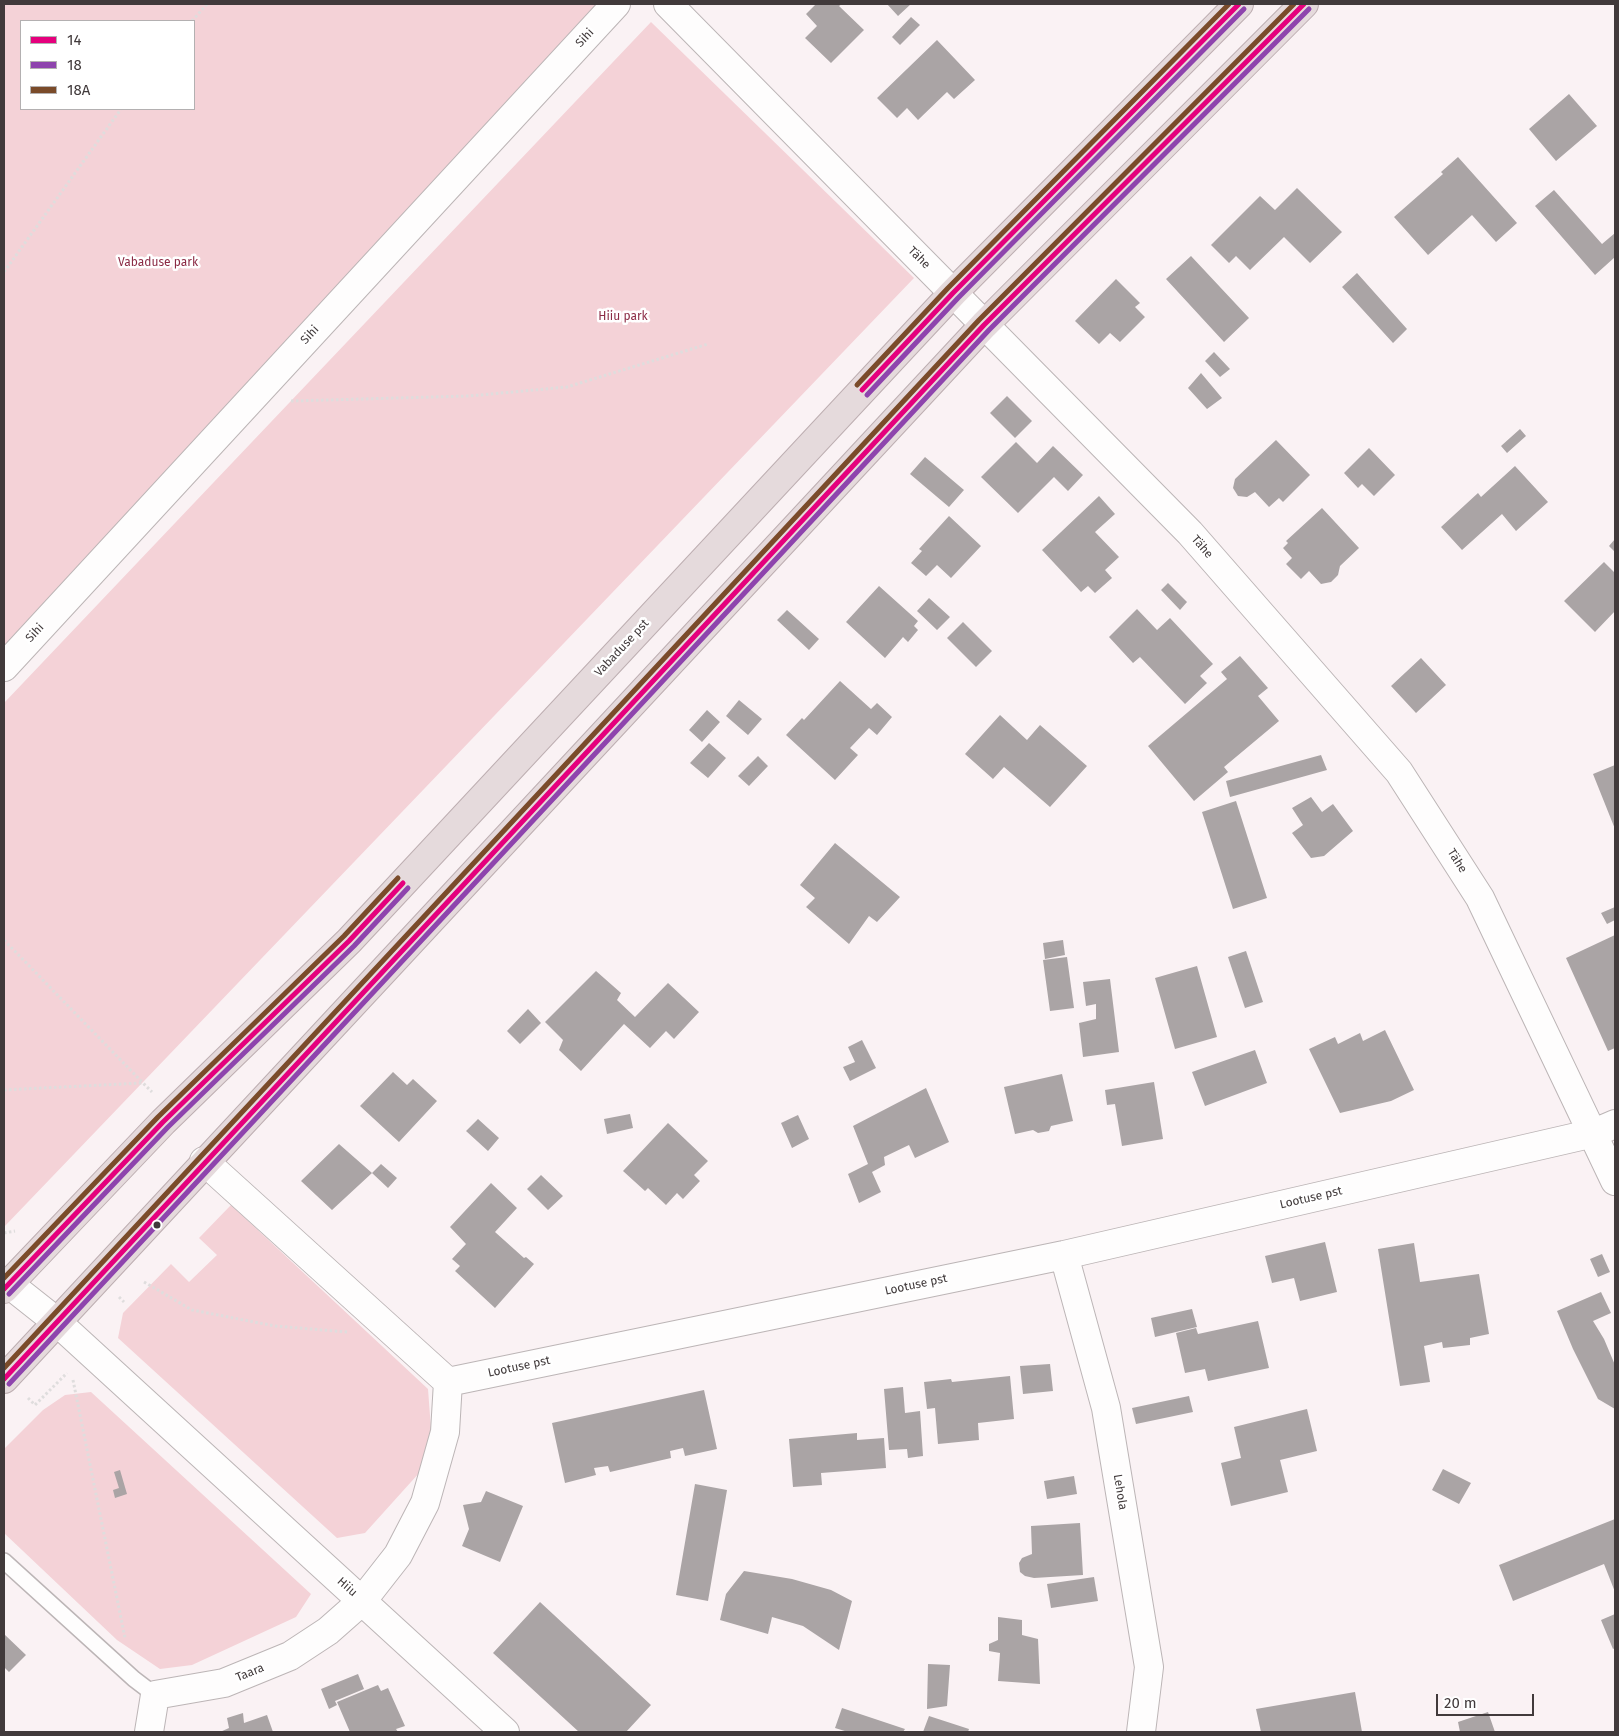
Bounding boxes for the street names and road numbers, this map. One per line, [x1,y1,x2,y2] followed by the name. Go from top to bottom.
[573,26,597,50] street label: Sihi
[905,244,933,272] street label: Tähe
[298,323,322,347] street label: Sihi
[1188,533,1216,561] street label: Tähe
[592,616,652,680] street label: Vabaduse pst
[23,621,47,645] street label: Sihi
[1444,846,1470,876] street label: Tähe
[1278,1184,1344,1212] street label: Lootuse pst
[883,1271,949,1299] street label: Lootuse pst
[486,1353,552,1381] street label: Lootuse pst
[1110,1473,1130,1511] street label: Lehola
[334,1574,360,1600] street label: Hiiu
[234,1661,266,1685] street label: Taara

